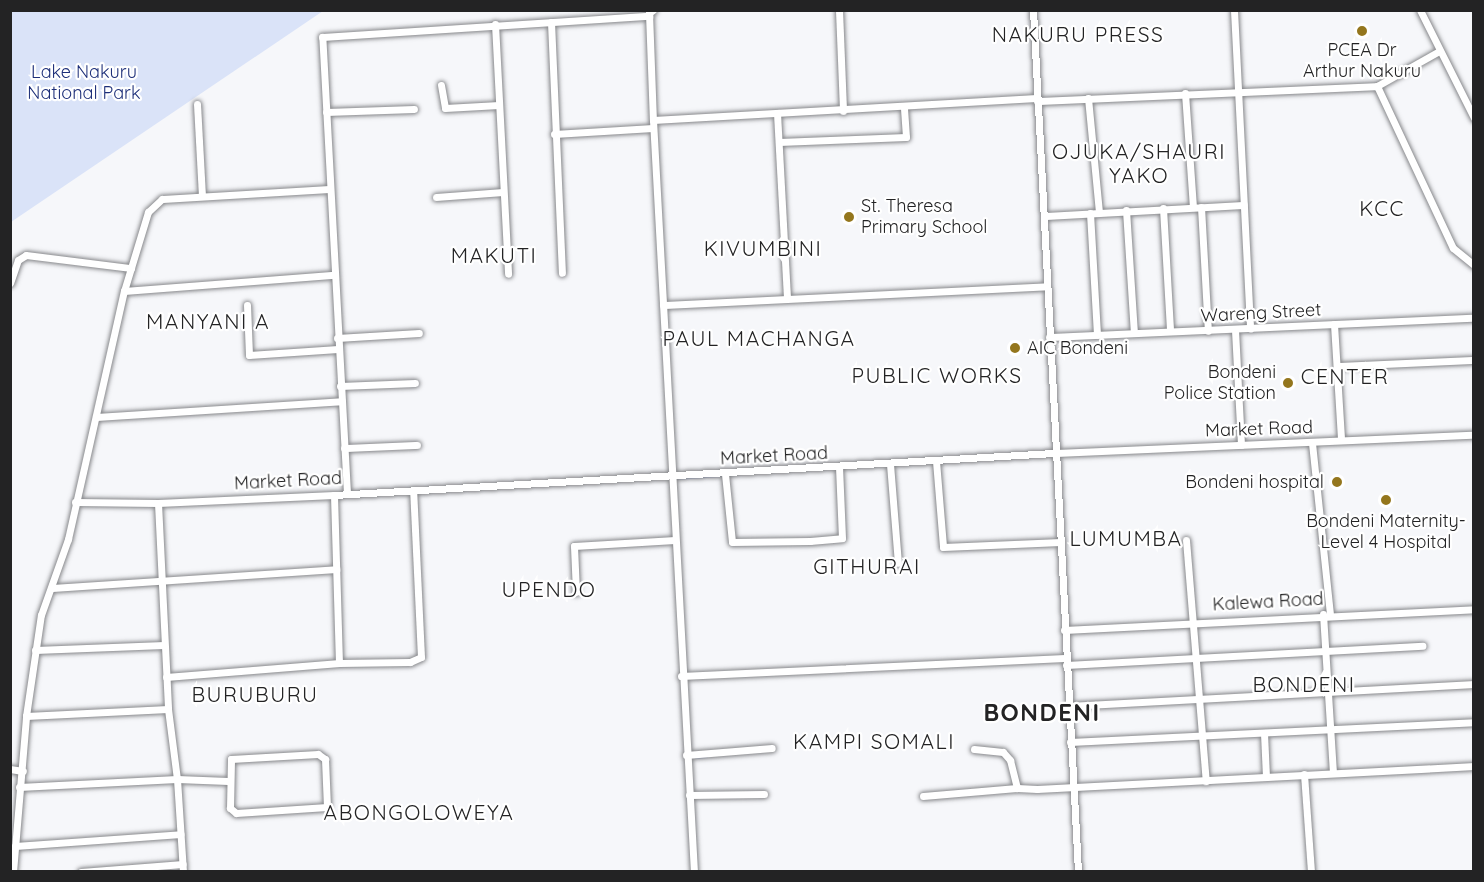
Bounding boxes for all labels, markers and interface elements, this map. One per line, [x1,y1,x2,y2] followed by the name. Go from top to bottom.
[992,21,1164,47] district label: NAKURU PRESS
[1355,24,1369,38] marker: PCEA Dr Arthur Nakuru
[1303,40,1421,82] place label: PCEA Dr Arthur Nakuru
[27,62,141,104] park label: Lake Nakuru National Park
[1052,138,1226,188] district label: OJUKA/SHAURI YAKO
[1359,195,1405,221] district label: KCC
[861,196,987,238] place label: St. Theresa Primary School
[842,210,856,224] marker: St. Theresa Primary School
[704,235,822,261] district label: KIVUMBINI
[451,242,537,268] district label: MAKUTI
[1200,299,1322,327] street label: Wareng Street
[146,308,270,334] district label: MANYANI A
[662,325,856,351] district label: PAUL MACHANGA
[1027,337,1128,359] place label: AIC Bondeni
[1008,341,1022,355] marker: AIC Bondeni
[851,362,1023,388] district label: PUBLIC WORKS
[1164,362,1276,404] place label: Bondeni Police Station
[1301,363,1389,389] district label: CENTER
[1281,376,1295,390] marker: Bondeni Police Station
[1205,416,1313,442] street label: Market Road
[720,442,828,470] street label: Market Road
[234,467,342,495] street label: Market Road
[1185,471,1324,493] place label: Bondeni hospital
[1328,473,1346,491] marker: Bondeni hospital
[1377,491,1395,509] marker: Bondeni Maternity- Level 4 Hospital
[1306,511,1466,554] place label: Bondeni Maternity- Level 4 Hospital
[1069,525,1183,551] district label: LUMUMBA
[813,553,921,579] district label: GITHURAI
[502,576,596,602] district label: UPENDO
[1212,588,1324,616] street label: Kalewa Road
[1252,671,1356,697] district label: BONDENI
[191,681,319,707] district label: BURUBURU
[983,699,1101,727] district label: BONDENI
[793,728,955,754] district label: KAMPI SOMALI
[324,799,514,825] district label: ABONGOLOWEYA

